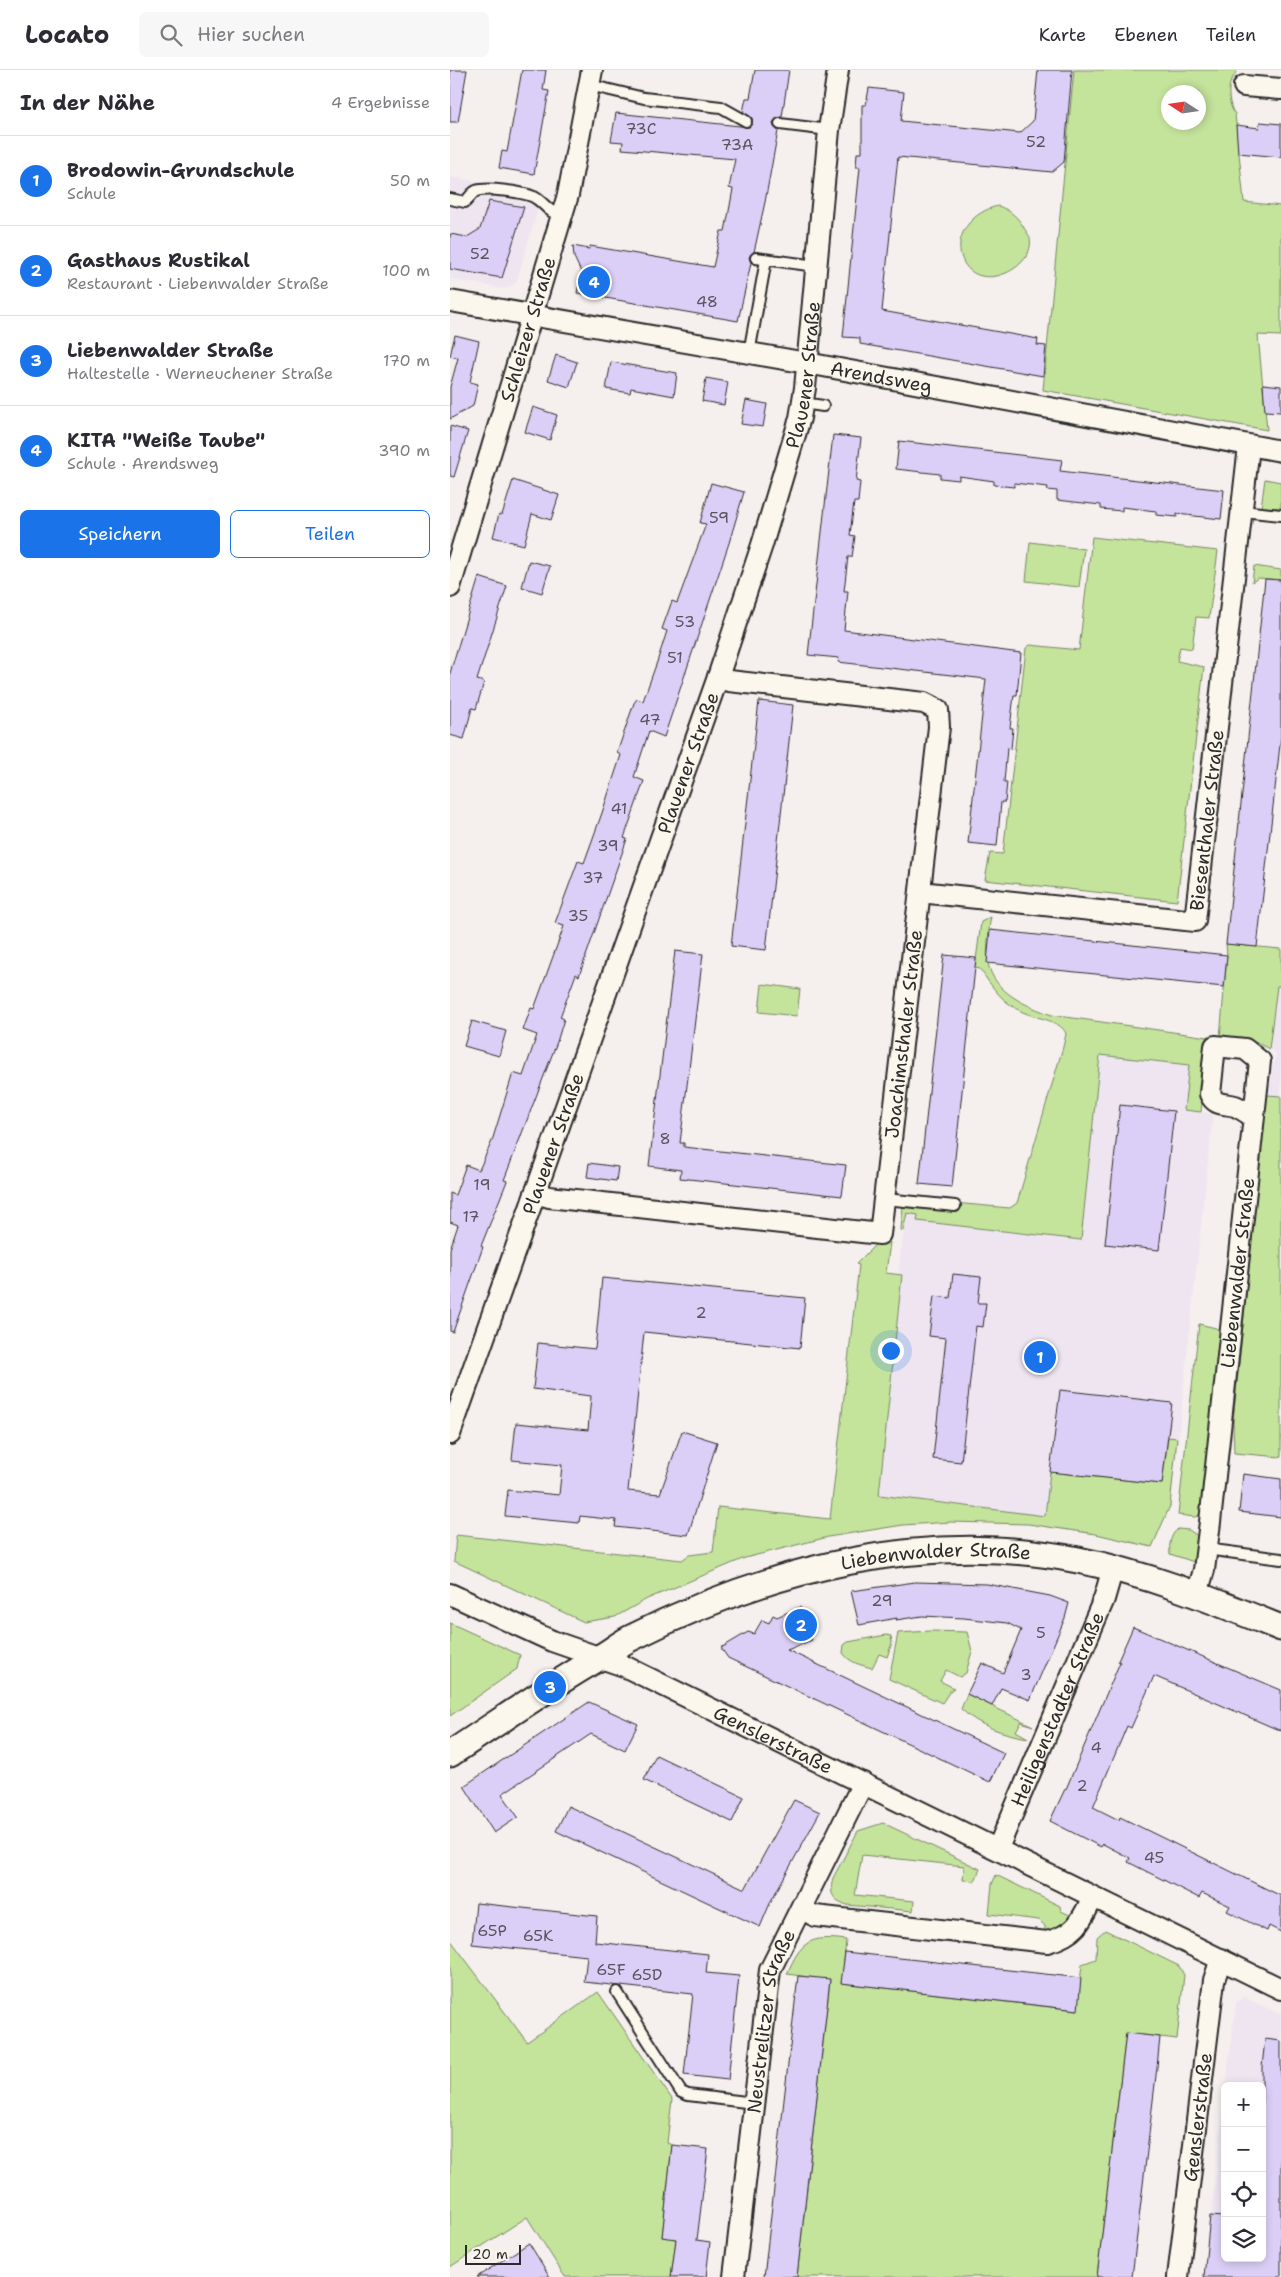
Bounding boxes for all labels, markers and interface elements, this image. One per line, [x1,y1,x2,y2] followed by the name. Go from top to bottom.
[139,12,489,57] search box
[25,19,109,51] text: Locato
[157,21,185,49] icon: search
[197,22,305,47] text: Hier suchen
[1039,23,1086,47] text: Karte
[1114,23,1178,47] text: Ebenen
[1206,23,1256,47] text: Teilen
[1161,85,1206,130] north arrow
[20,89,155,117] text: In der Nähe
[331,92,430,113] text: 4 Ergebnisse
[625,118,657,139] house number: 73C
[1026,131,1046,152] house number: 52
[721,134,753,155] house number: 73A
[67,158,295,183] text: Brodowin-Grundschule
[32,170,40,191] text: 1
[390,170,430,191] text: 50 m
[67,183,116,204] text: Schule
[470,243,490,264] house number: 52
[67,248,250,273] text: Gasthaus Rustikal
[494,254,561,405] street label: Schleizer Straße
[30,260,42,281] text: 2
[382,260,430,281] text: 100 m
[578,263,610,301] pin: 4
[67,273,329,294] text: Restaurant · Liebenwalder Straße
[696,291,718,312] house number: 48
[779,300,826,451] street label: Plauener Straße
[67,338,274,363] text: Liebenwalder Straße
[30,350,42,371] text: 3
[383,350,430,371] text: 170 m
[828,355,934,399] street label: Arendsweg
[67,363,333,384] text: Haltestelle · Werneuchener Straße
[67,428,265,453] text: KITA "Weiße Taube"
[30,440,42,461] text: 4
[378,440,430,461] text: 390 m
[67,453,218,474] text: Schule · Arendsweg
[709,507,729,528] house number: 59
[20,510,220,558] button: Speichern
[230,510,430,558] button: Teilen
[675,611,695,632] house number: 53
[667,647,683,668] house number: 51
[651,689,724,837] street label: Plauener Straße
[639,709,661,730] house number: 47
[1184,728,1229,912] street label: Biesenthaler Straße
[610,798,628,819] house number: 41
[597,835,619,856] house number: 39
[582,867,604,888] house number: 37
[568,905,588,926] house number: 35
[879,928,928,1140] street label: Joachimsthaler Straße
[516,1070,589,1218] street label: Plauener Straße
[659,1128,671,1149] house number: 8
[473,1174,491,1195] house number: 19
[1214,1176,1260,1369] street label: Liebenwalder Straße
[462,1206,480,1227] house number: 17
[695,1302,707,1323] house number: 2
[878,1338,904,1364] your location
[1024,1338,1056,1376] pin: 1
[838,1537,1032,1575] street label: Liebenwalder Straße
[871,1590,893,1611] house number: 29
[785,1606,817,1644] pin: 2
[1005,1608,1110,1810] street label: Heiligenstadter Straße
[1036,1622,1046,1643] house number: 5
[1020,1664,1032,1685] house number: 3
[534,1668,566,1706] pin: 3
[710,1700,837,1779] street label: Genslerstraße
[1090,1737,1102,1758] house number: 4
[1076,1775,1088,1796] house number: 2
[1144,1847,1164,1868] house number: 45
[477,1920,507,1941] house number: 65P
[523,1925,554,1946] house number: 65K
[741,1925,801,2115] street label: Neustrelitzer Straße
[596,1959,626,1980] house number: 65F
[632,1964,662,1985] house number: 65D
[1177,2051,1218,2183] street label: Genslerstraße
[1221,2082,1266,2262] map controls
[1221,2082,1266,2127] button: +
[1221,2127,1266,2172] button: −
[1221,2172,1266,2217] button: locate
[1221,2217,1266,2262] button: layers
[465,2242,521,2265] scale bar
[472,2245,508,2263] text: 20 m

